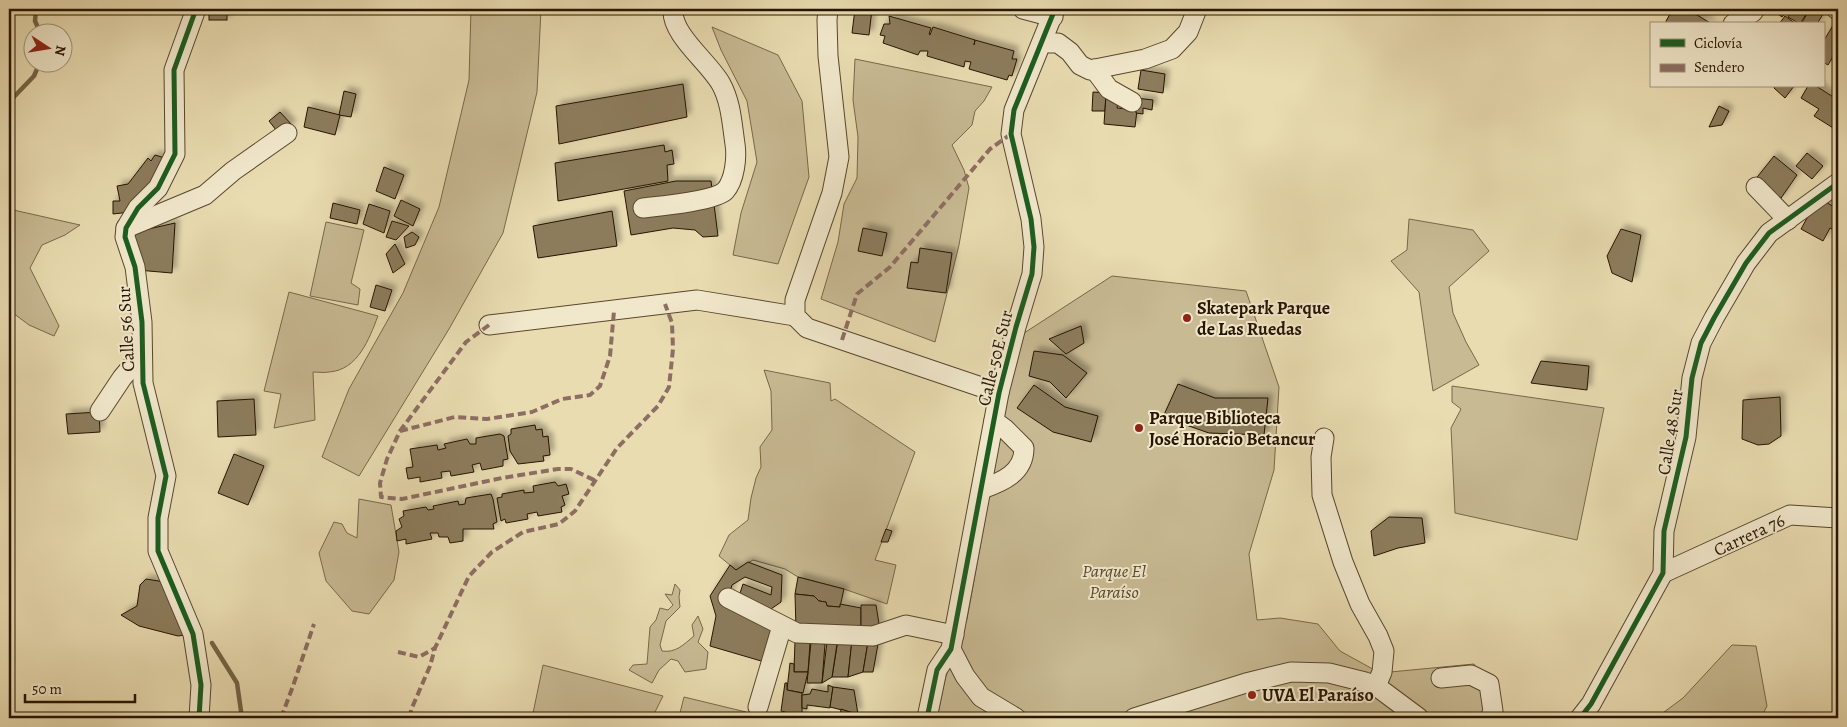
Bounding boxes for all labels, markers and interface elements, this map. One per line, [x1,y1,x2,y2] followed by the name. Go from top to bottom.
[22,22,72,72] north arrow
[1650,22,1824,88] legend
[1694,33,1742,53] text: Ciclovía
[50,44,71,58] text: N
[1694,57,1744,77] text: Sendero
[112,285,140,373] street label: Calle 56 Sur
[1197,296,1330,341] place label: Skatepark Parque de Las Ruedas
[972,308,1018,408] street label: Calle 50E Sur
[1181,312,1193,324] marker: Skatepark Parque de Las Ruedas
[1651,387,1689,477] street label: Calle 48 Sur
[1149,406,1316,451] place label: Parque Biblioteca José Horacio Betancur
[1133,422,1145,434] marker: Parque Biblioteca José Horacio Betancur
[1710,508,1788,562] street label: Carrera 76
[1082,559,1146,604] park label: Parque El Paraíso
[25,672,135,704] scale bar
[32,679,62,699] text: 50 m
[1262,683,1374,707] place label: UVA El Paraíso
[1246,689,1258,701] marker: UVA El Paraíso

